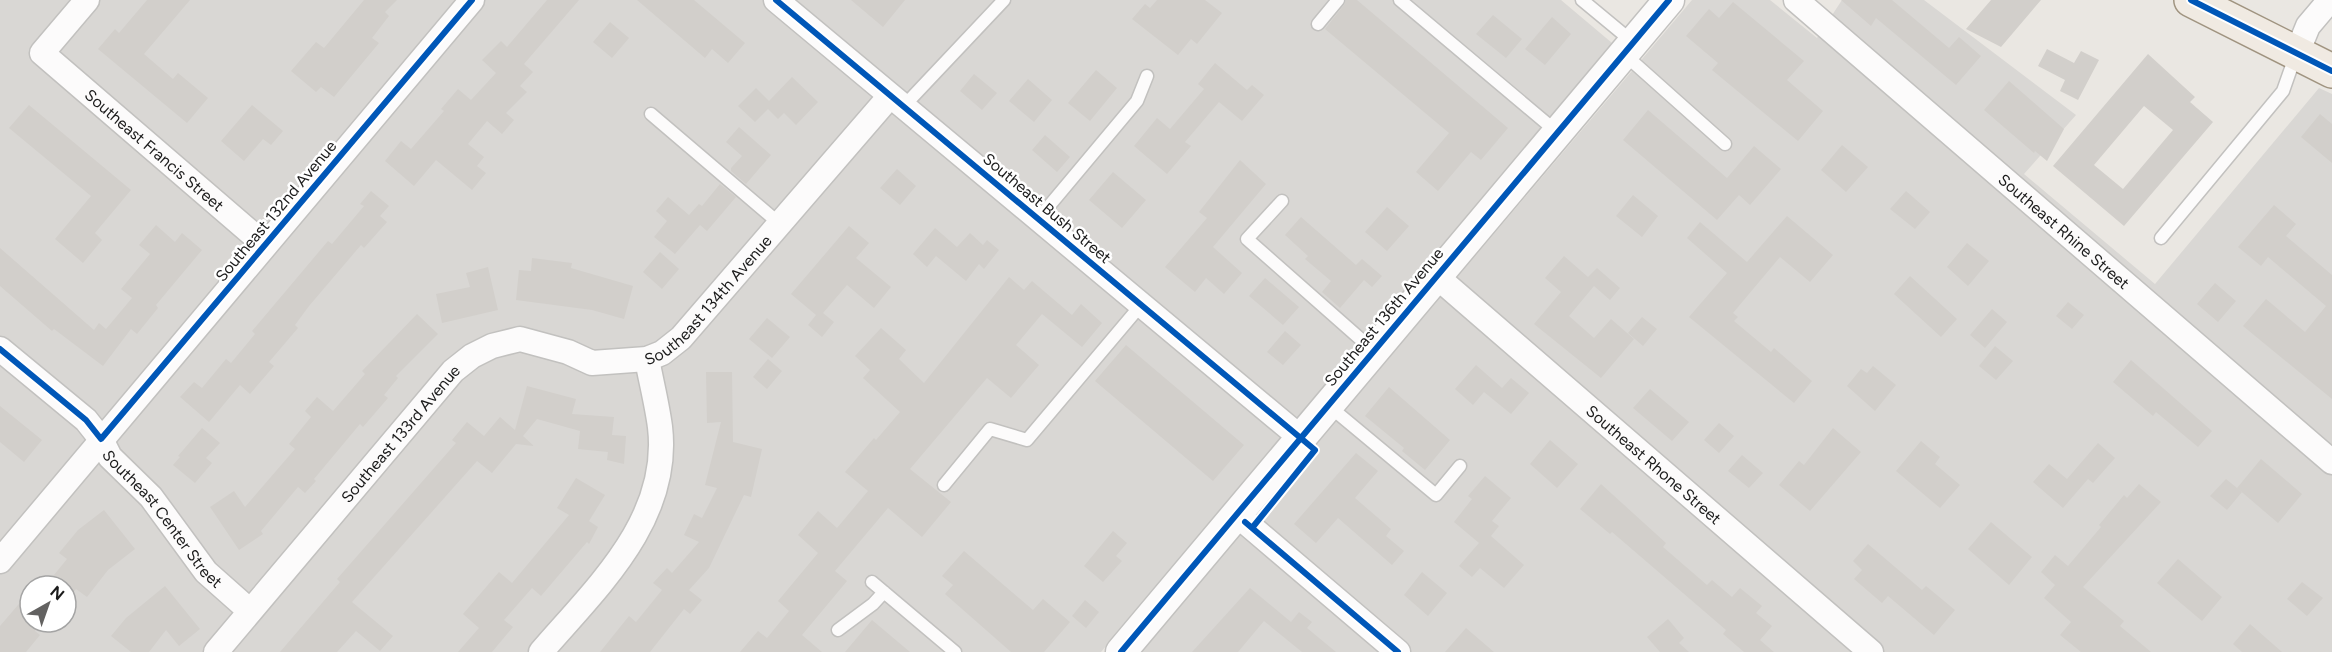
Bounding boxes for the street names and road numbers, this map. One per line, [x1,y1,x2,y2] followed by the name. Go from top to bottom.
[81,85,228,215] street label: Southeast Francis Street
[212,137,341,285] street label: Southeast 132nd Avenue
[979,149,1115,267] street label: Southeast Bush Street
[1995,170,2133,293] street label: Southeast Rhine Street
[641,231,775,369] street label: Southeast 134th Avenue
[1321,244,1448,390] street label: Southeast 136th Avenue
[337,360,463,506] street label: Southeast 133rd Avenue
[1583,401,1725,528] street label: Southeast Rhone Street
[99,447,226,592] street label: Southeast Center Street

